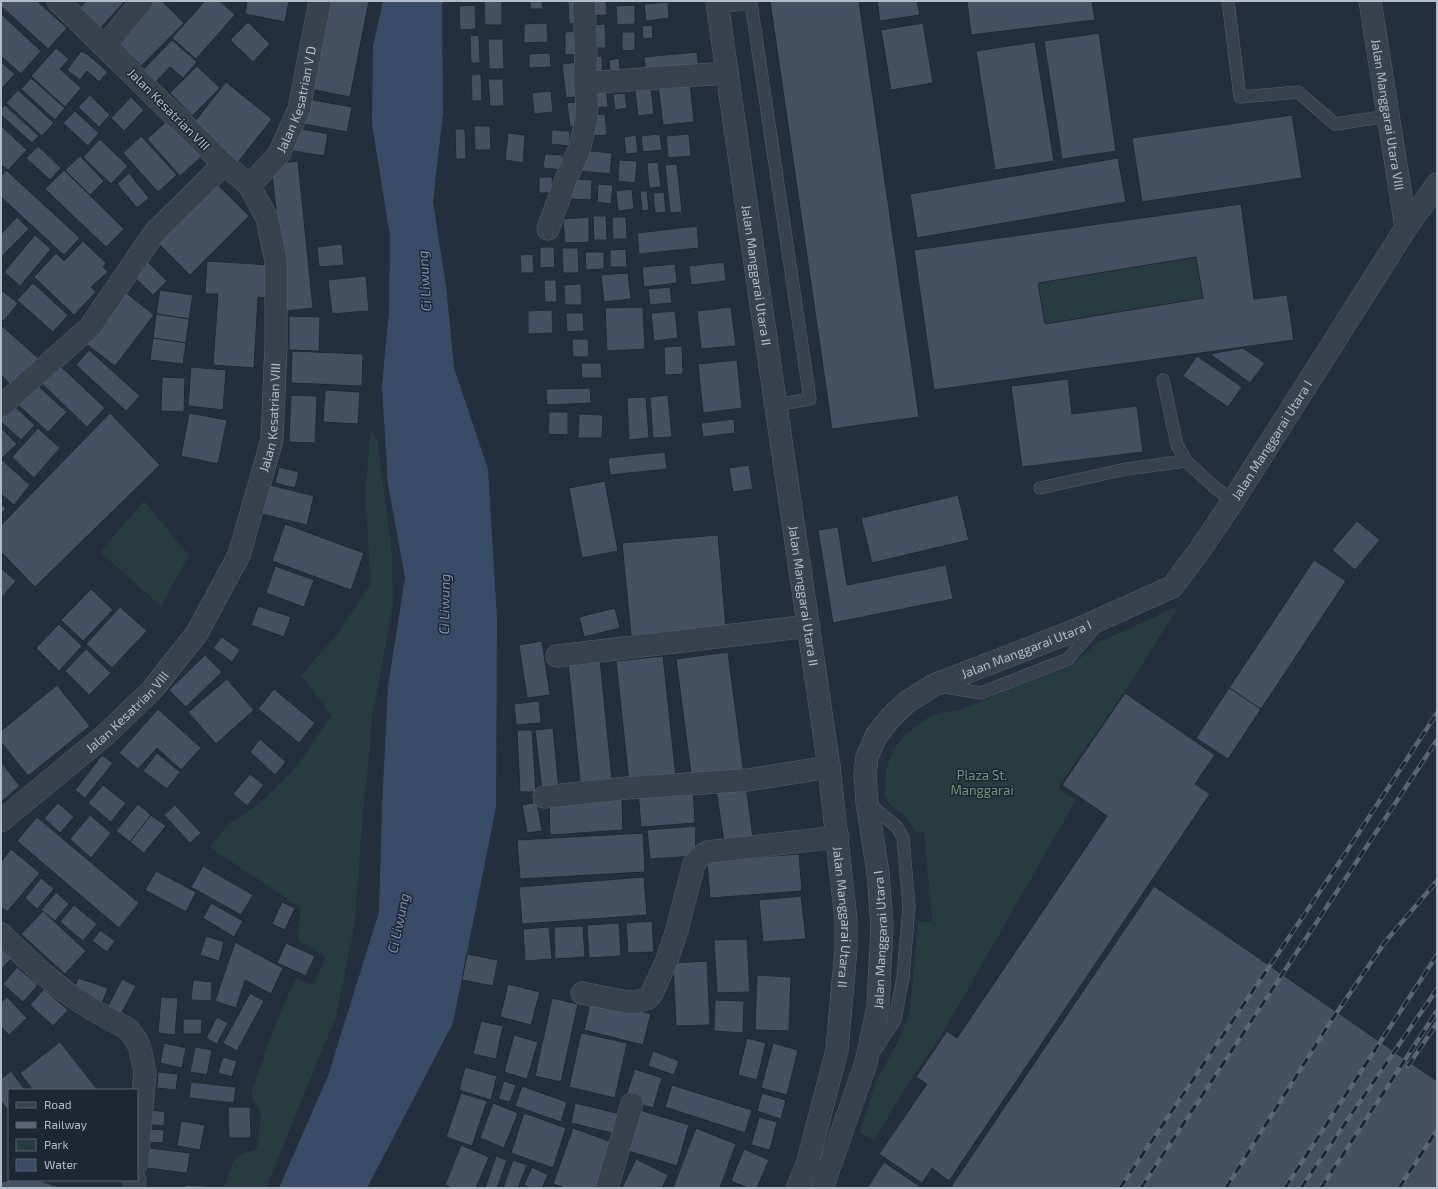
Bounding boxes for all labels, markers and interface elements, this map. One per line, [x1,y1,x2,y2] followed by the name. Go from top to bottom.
[1368,38,1408,191] street label: Jalan Manggarai Utara VIII
[273,45,319,155] street label: Jalan Kesatrian V D
[124,64,214,154] street label: Jalan Kesatrian VIII
[738,204,775,347] street label: Jalan Manggarai Utara II
[413,250,435,312] water label: Ci Liwung
[255,363,283,474] street label: Jalan Kesatrian VIII
[1228,377,1315,503] street label: Jalan Manggarai Utara I
[786,524,822,667] street label: Jalan Manggarai Utara II
[435,573,453,635] water label: Ci Liwung
[959,616,1094,682] street label: Jalan Manggarai Utara I
[82,668,172,756] street label: Jalan Kesatrian VIII
[950,767,1014,798] park label: Plaza St. Manggarai
[830,845,854,989] street label: Jalan Manggarai Utara II
[870,869,890,1010] street label: Jalan Manggarai Utara I
[383,891,413,955] water label: Ci Liwung
[8,1089,138,1181] legend
[44,1097,72,1111] text: Road
[44,1117,88,1131] text: Railway
[44,1137,69,1151] text: Park
[44,1157,78,1171] text: Water

